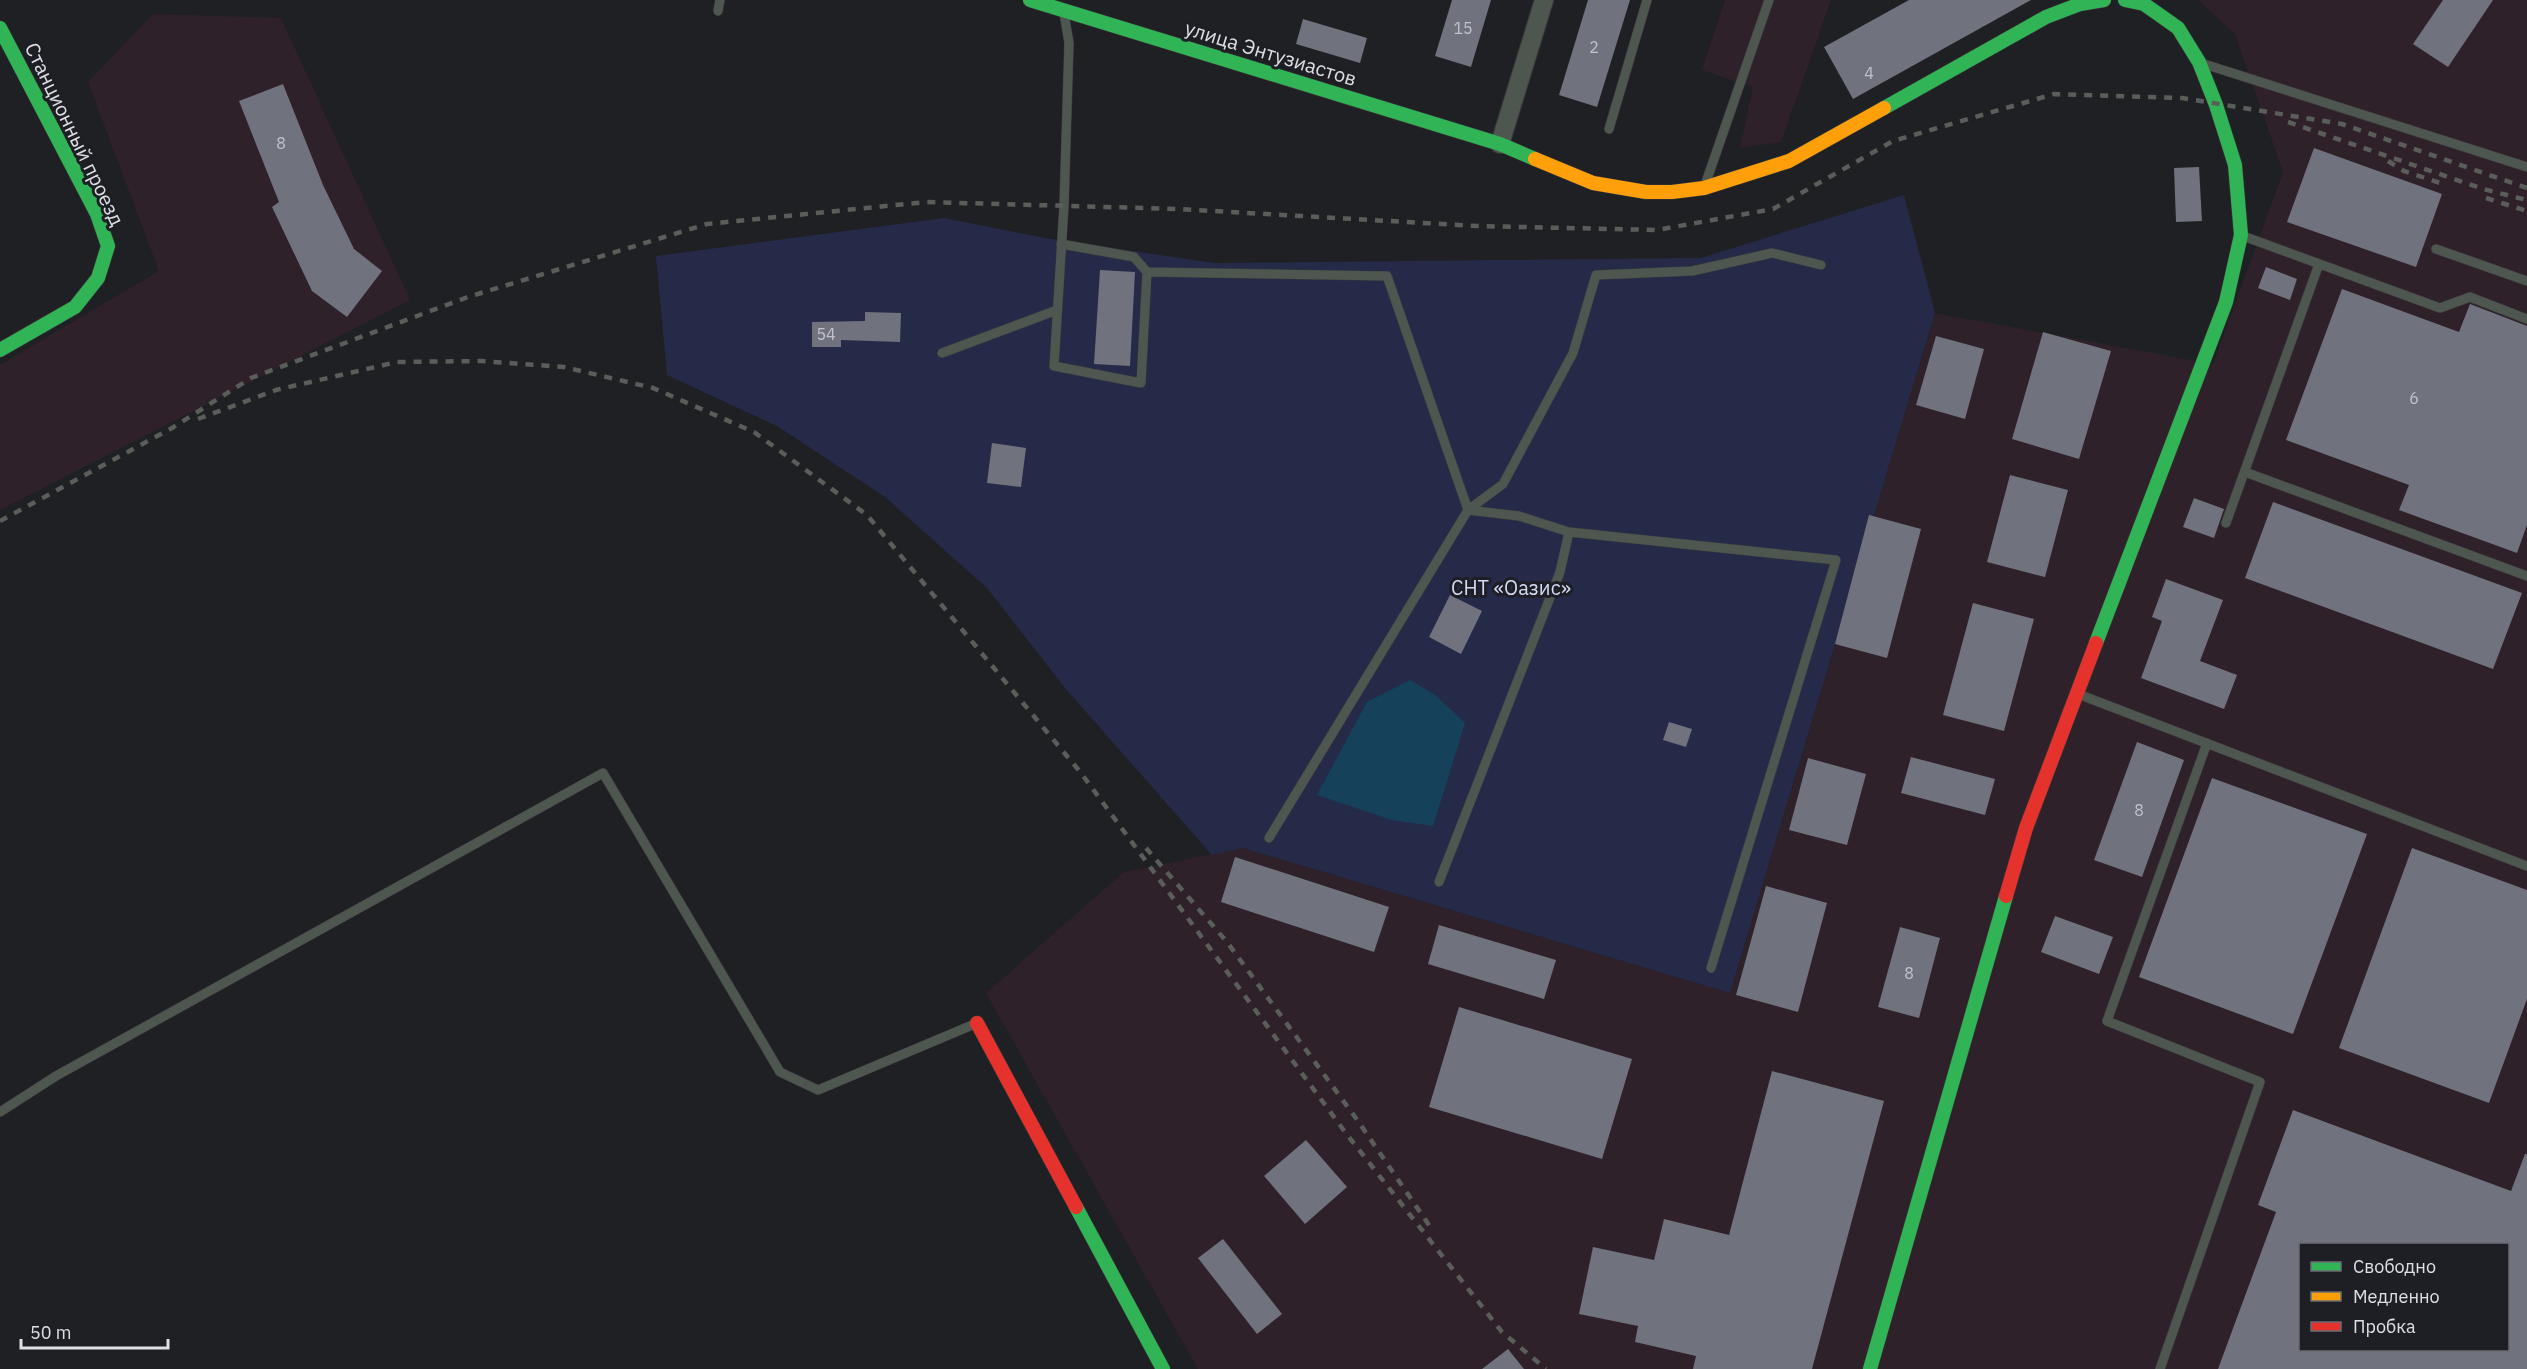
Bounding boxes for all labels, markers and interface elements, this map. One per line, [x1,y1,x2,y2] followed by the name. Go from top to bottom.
[1182,14,1360,92] street label: улица Энтузиастов
[1453,18,1473,38] house number: 15
[1589,37,1599,57] house number: 2
[19,38,131,230] street label: Станционный проезд
[1864,63,1874,83] house number: 4
[276,133,286,153] house number: 8
[816,324,836,344] house number: 54
[2409,388,2419,408] house number: 6
[1451,574,1571,601] park label: СНТ «Оазис»
[2134,800,2144,820] house number: 8
[1904,963,1914,983] house number: 8
[2299,1243,2509,1351] legend
[2353,1255,2436,1278] text: Свободно
[2353,1285,2440,1308] text: Медленно
[21,1312,168,1350] scale bar
[2353,1315,2416,1338] text: Пробка
[30,1321,72,1344] text: 50 m

